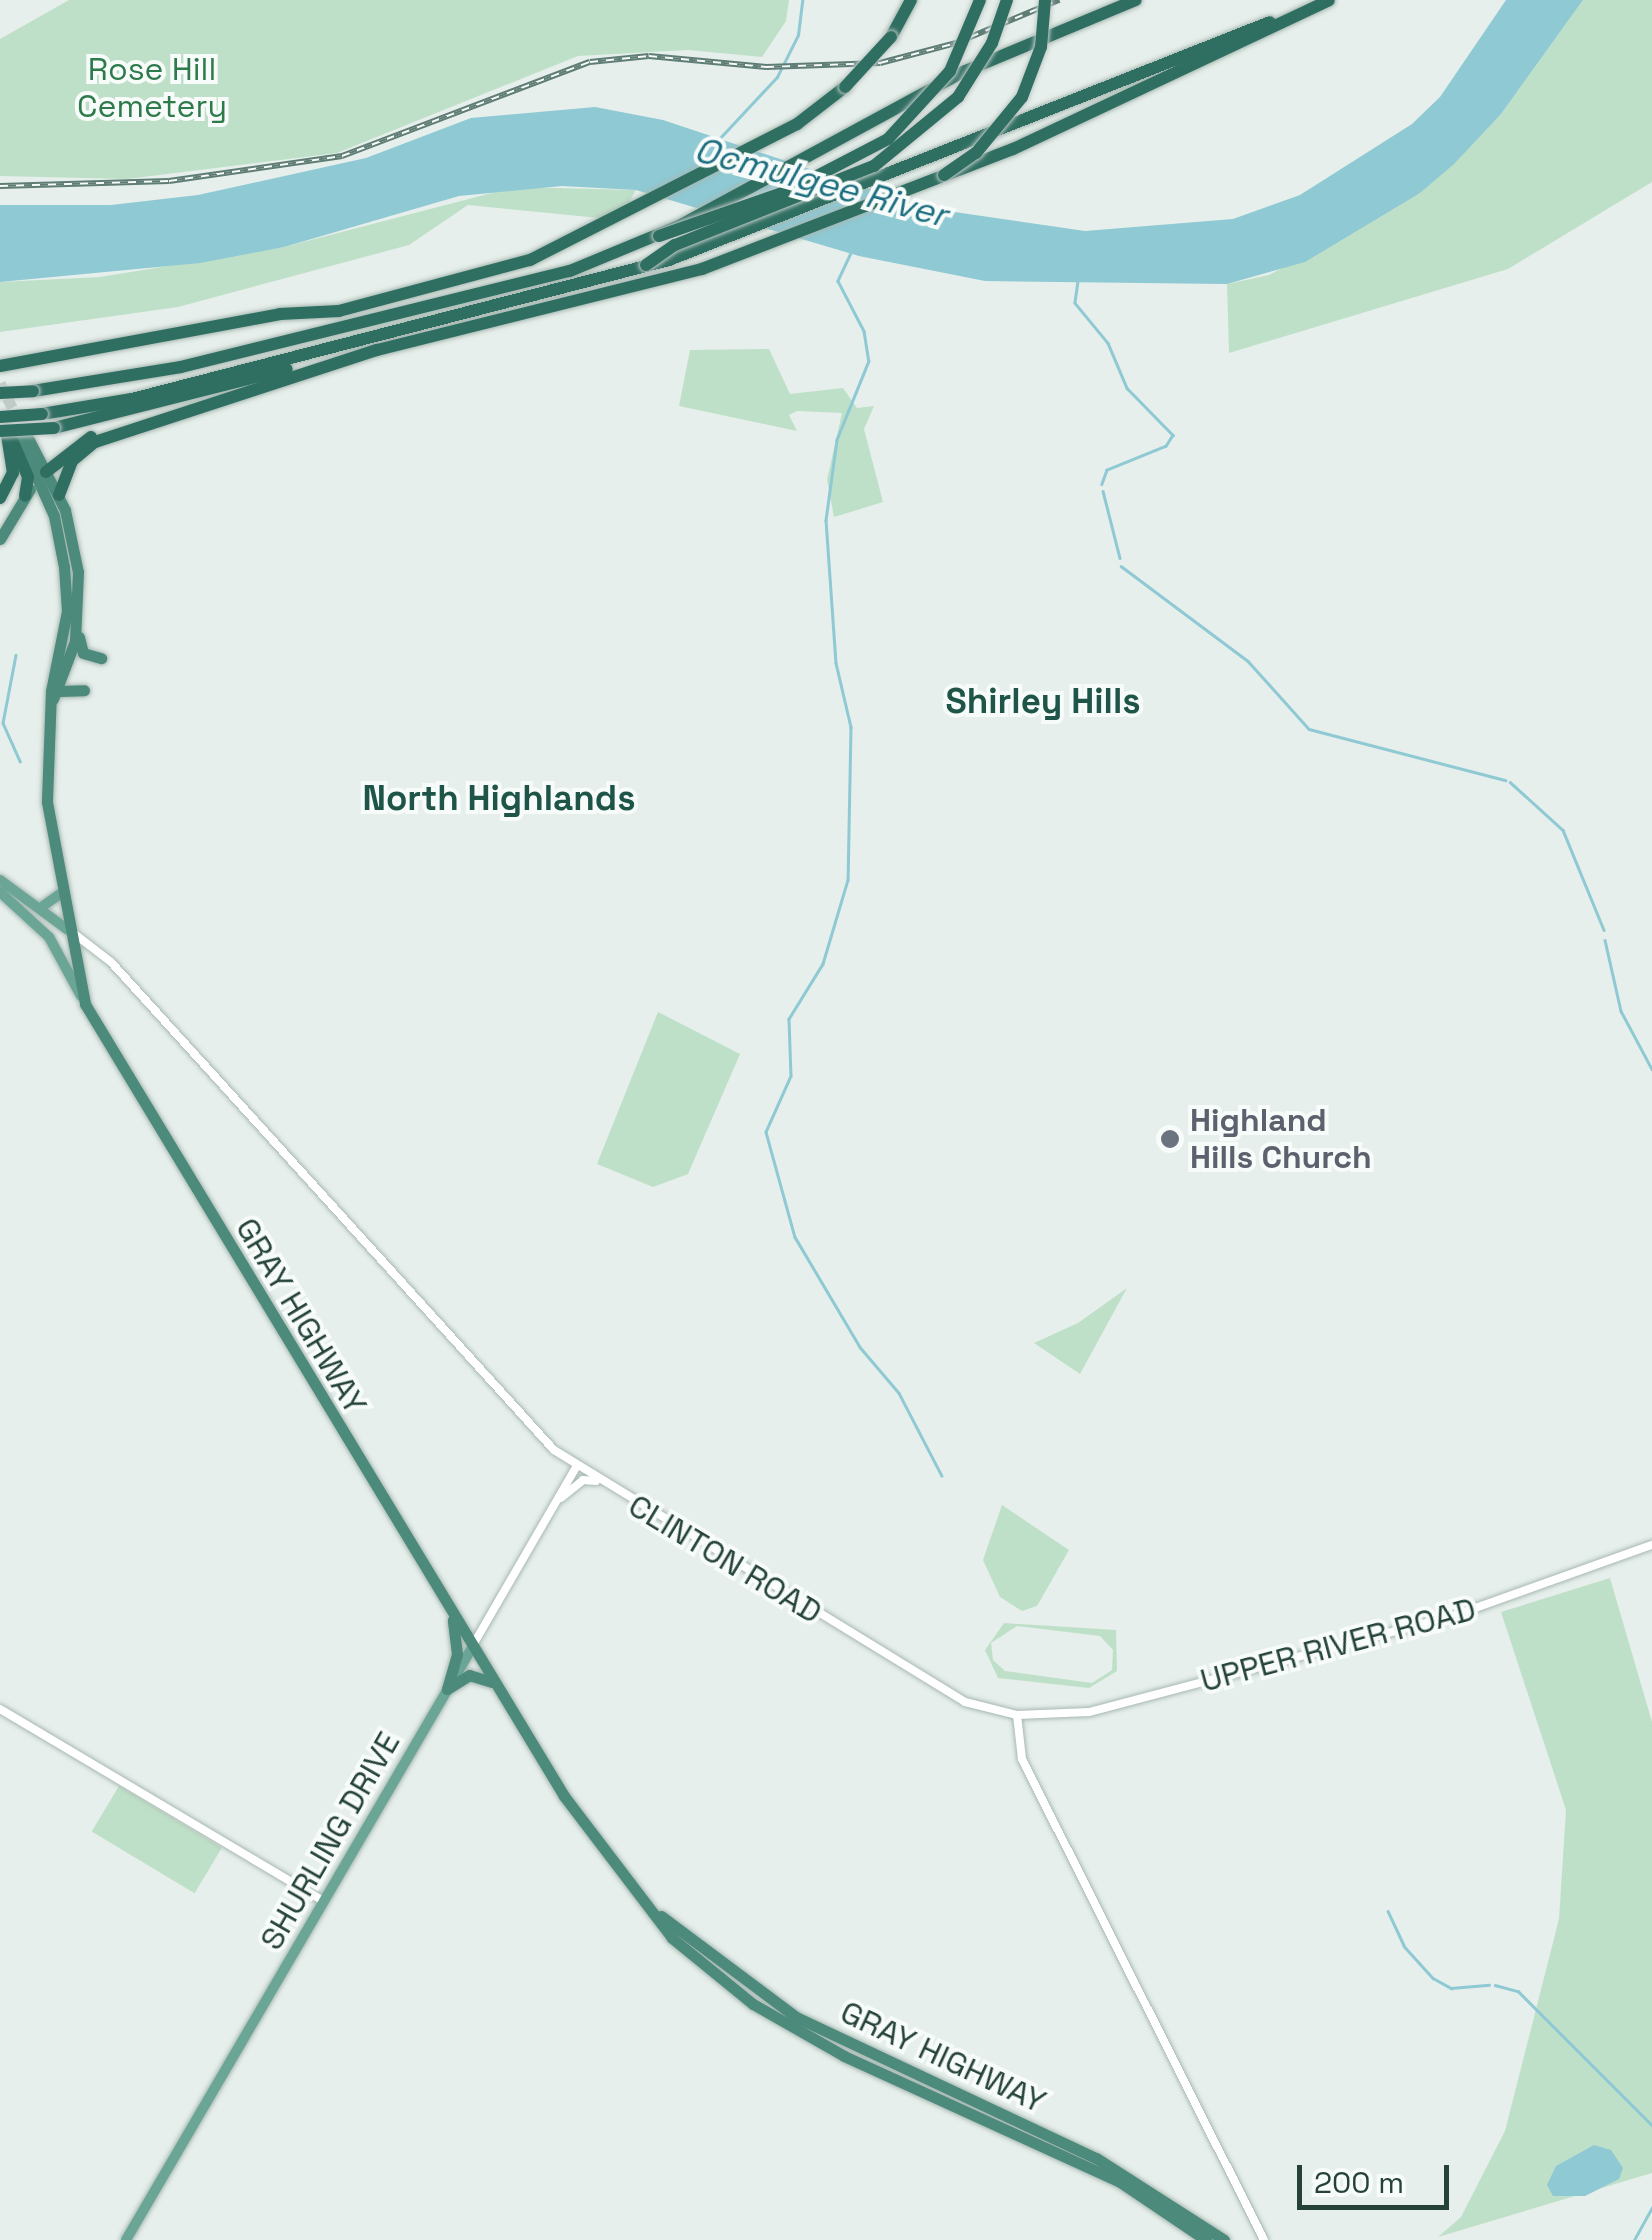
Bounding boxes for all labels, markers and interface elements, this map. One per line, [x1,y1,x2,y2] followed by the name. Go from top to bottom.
[77,51,227,126] park label: Rose Hill Cemetery
[690,128,952,236] water label: Ocmulgee River
[945,680,1141,722] district label: Shirley Hills
[362,777,636,819] district label: North Highlands
[1190,1102,1372,1177] place label: Highland Hills Church
[1159,1128,1181,1150] marker: Highland Hills Church
[227,1211,375,1421] street label: GRAY HIGHWAY
[621,1486,829,1632] street label: CLINTON ROAD
[1196,1590,1480,1700] street label: UPPER RIVER ROAD
[252,1725,408,1957] street label: SHURLING DRIVE
[834,1993,1052,2121] street label: GRAY HIGHWAY
[1302,2145,1454,2207] scale bar
[1314,2163,1404,2202] text: 200 m

